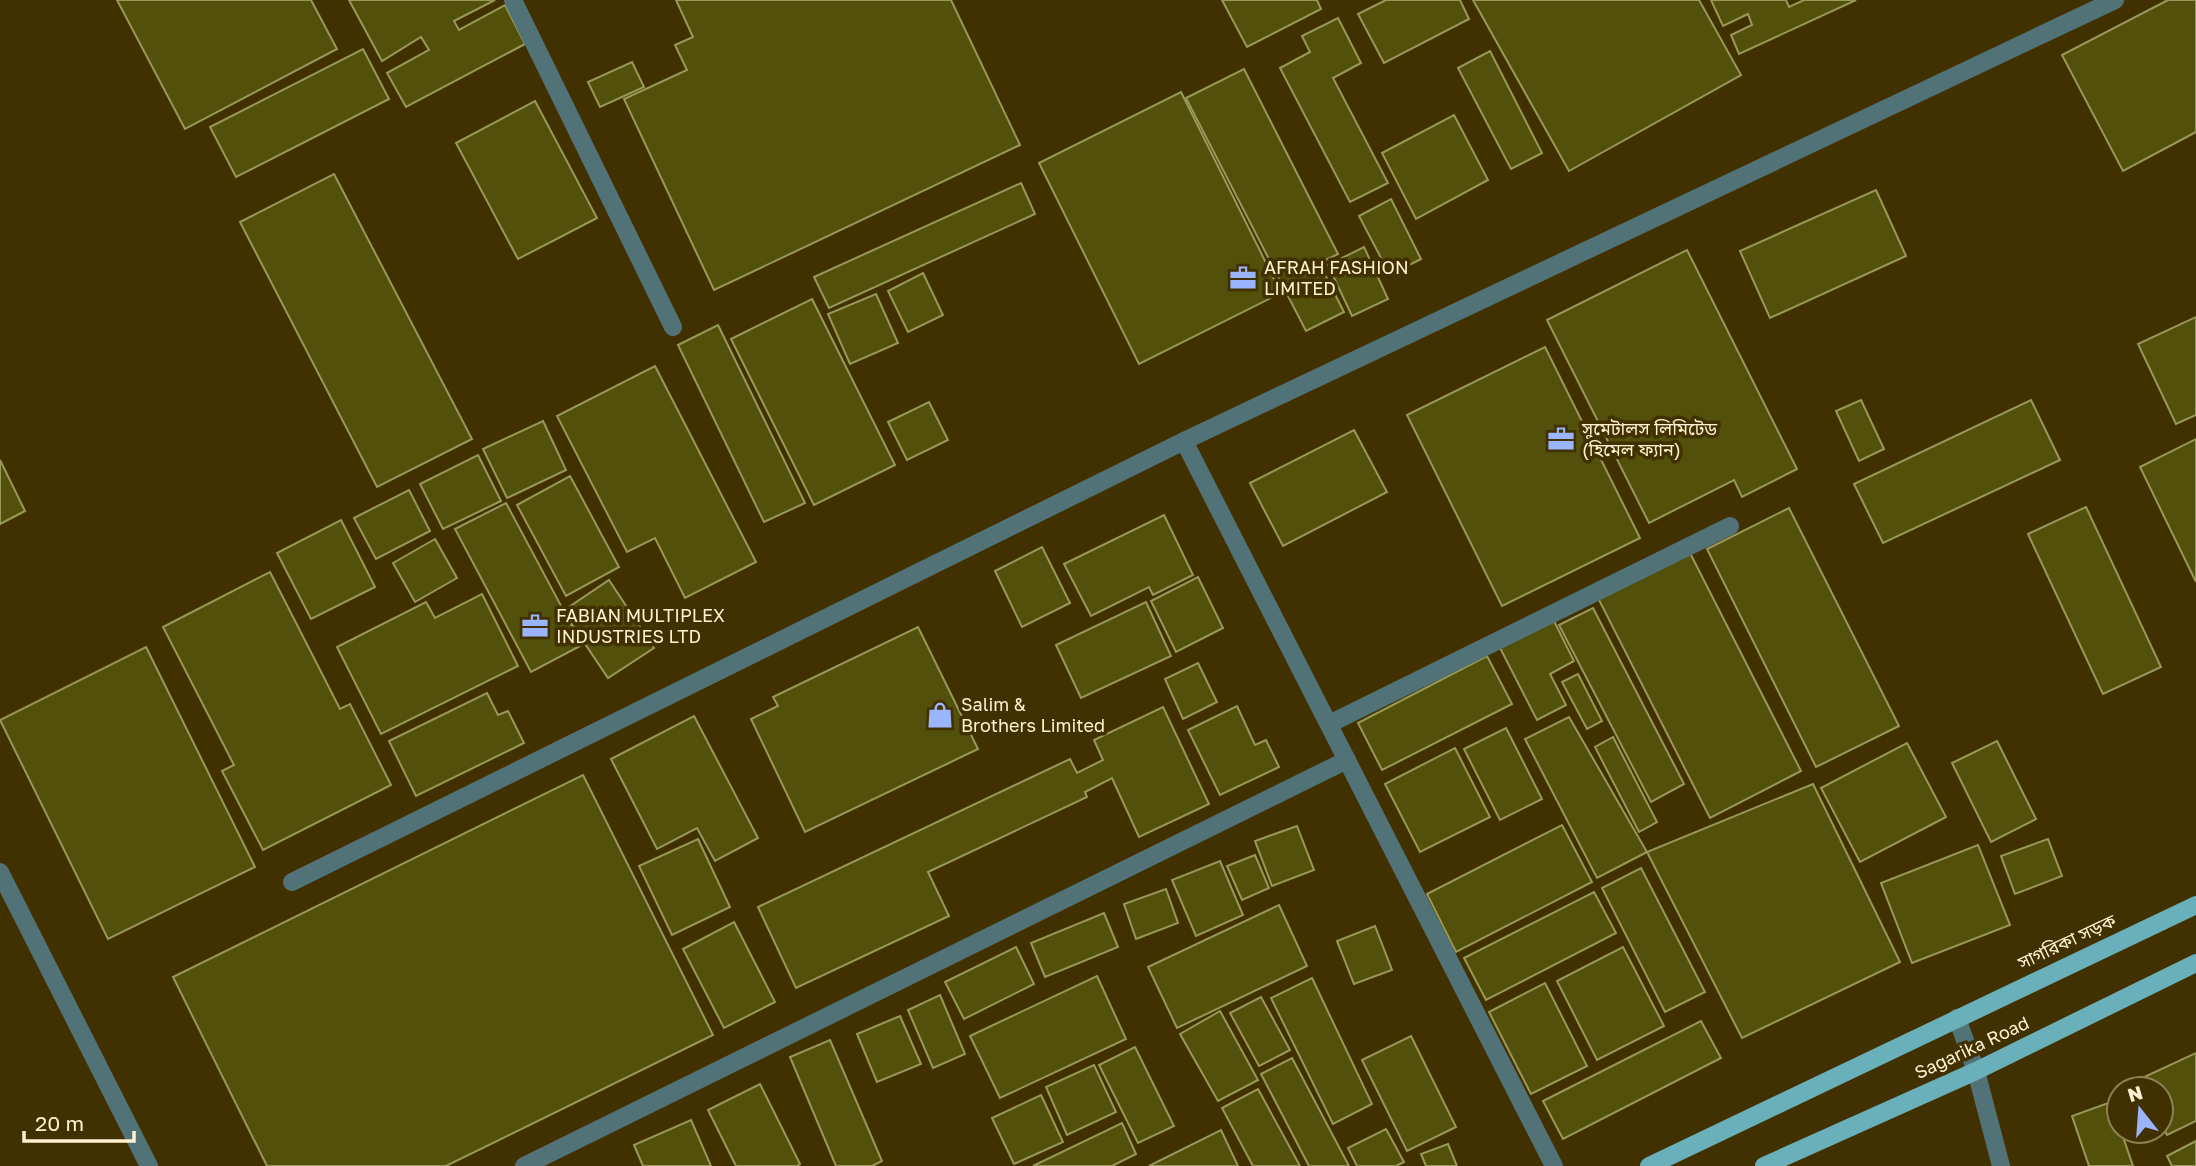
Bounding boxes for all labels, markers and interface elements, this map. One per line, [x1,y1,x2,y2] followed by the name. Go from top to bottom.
[1264,256,1409,299] place label: AFRAH FASHION LIMITED
[1228,263,1258,293] office icon: AFRAH FASHION LIMITED
[1581,417,1717,460] place label: সুমেটালস লিমিটেড (হিমেল ফ্যান)
[1546,424,1576,454] office icon: সুমেটালস লিমিটেড (হিমেল ফ্যান)
[556,604,725,647] place label: FABIAN MULTIPLEX INDUSTRIES LTD
[520,611,550,641] office icon: FABIAN MULTIPLEX INDUSTRIES LTD
[961,693,1105,736] place label: Salim & Brothers Limited
[925,700,955,730] shop icon: Salim & Brothers Limited
[2013,909,2119,974] street label: সাগরিকা সড়ক
[1911,1011,2032,1083] street label: Sagarika Road
[2105,1075,2175,1145] north arrow
[2125,1080,2145,1106] text: N
[24,1100,135,1144] scale bar
[35,1110,84,1136] text: 20 m

